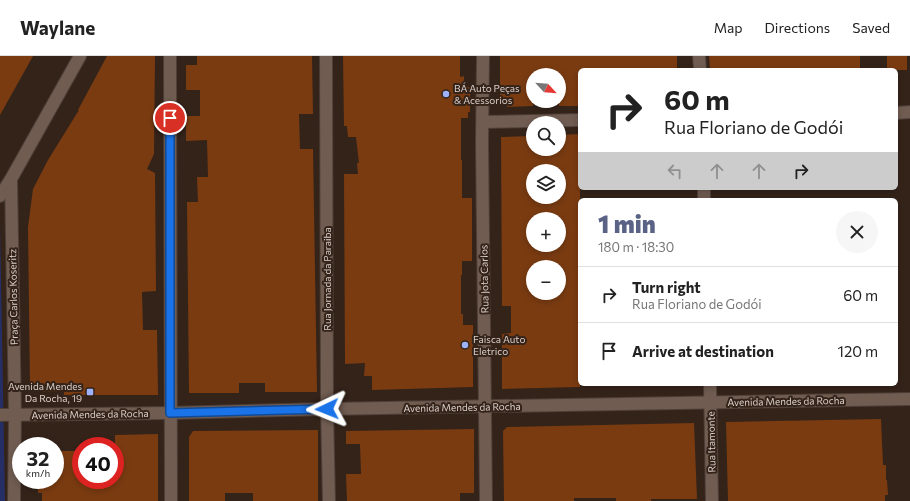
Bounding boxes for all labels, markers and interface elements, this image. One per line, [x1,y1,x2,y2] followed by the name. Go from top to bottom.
[20,16,95,39] text: Waylane
[714,19,743,36] text: Map
[765,19,830,36] text: Directions
[852,19,890,36] text: Saved
[526,68,566,108] north arrow
[526,68,566,300] map controls
[454,82,520,106] place label: BÁ Auto Peças & Acessorios
[664,82,730,116] text: 60 m
[598,84,650,136] icon: right
[441,89,451,99] marker: BÁ Auto Peças & Acessorios
[153,101,187,135] pin
[159,107,181,129] icon: arrive
[526,116,566,156] button: search
[664,116,843,138] text: Rua Floriano de Godói
[664,160,686,182] icon: left
[706,160,728,182] icon: ahead
[748,160,770,182] icon: ahead
[790,160,812,182] icon: right
[526,164,566,204] button: layers
[598,209,656,238] text: 1 min
[836,211,878,253] button: close
[526,212,566,252] button: +
[321,227,333,331] street label: Rua Jornada da Paraiba
[598,239,674,255] text: 180 m · 18:30
[477,244,491,313] street label: Rua Jota Carlos
[6,249,20,345] street label: Praça Carlos Koseritz
[526,260,566,300] button: −
[632,278,701,296] text: Turn right
[598,284,620,306] icon: right
[843,286,878,304] text: 60 m
[632,296,762,312] text: Rua Floriano de Godói
[473,333,525,357] place label: Faisca Auto Eletrico
[460,340,470,350] marker: Faisca Auto Eletrico
[598,340,620,362] icon: arrive
[632,342,774,360] text: Arrive at destination
[838,342,878,360] text: 120 m
[8,380,82,404] place label: Avenida Mendes Da Rocha, 19
[85,387,95,397] marker: Avenida Mendes Da Rocha, 19
[306,388,348,430] position arrow
[727,394,845,408] street label: Avenida Mendes da Rocha
[403,400,521,414] street label: Avenida Mendes da Rocha
[31,407,149,421] street label: Avenida Mendes da Rocha
[704,411,718,473] street label: Rua Itamonte
[72,437,124,489] speed limit sign: 40
[27,446,49,470] text: 32
[26,467,50,479] text: km/h

